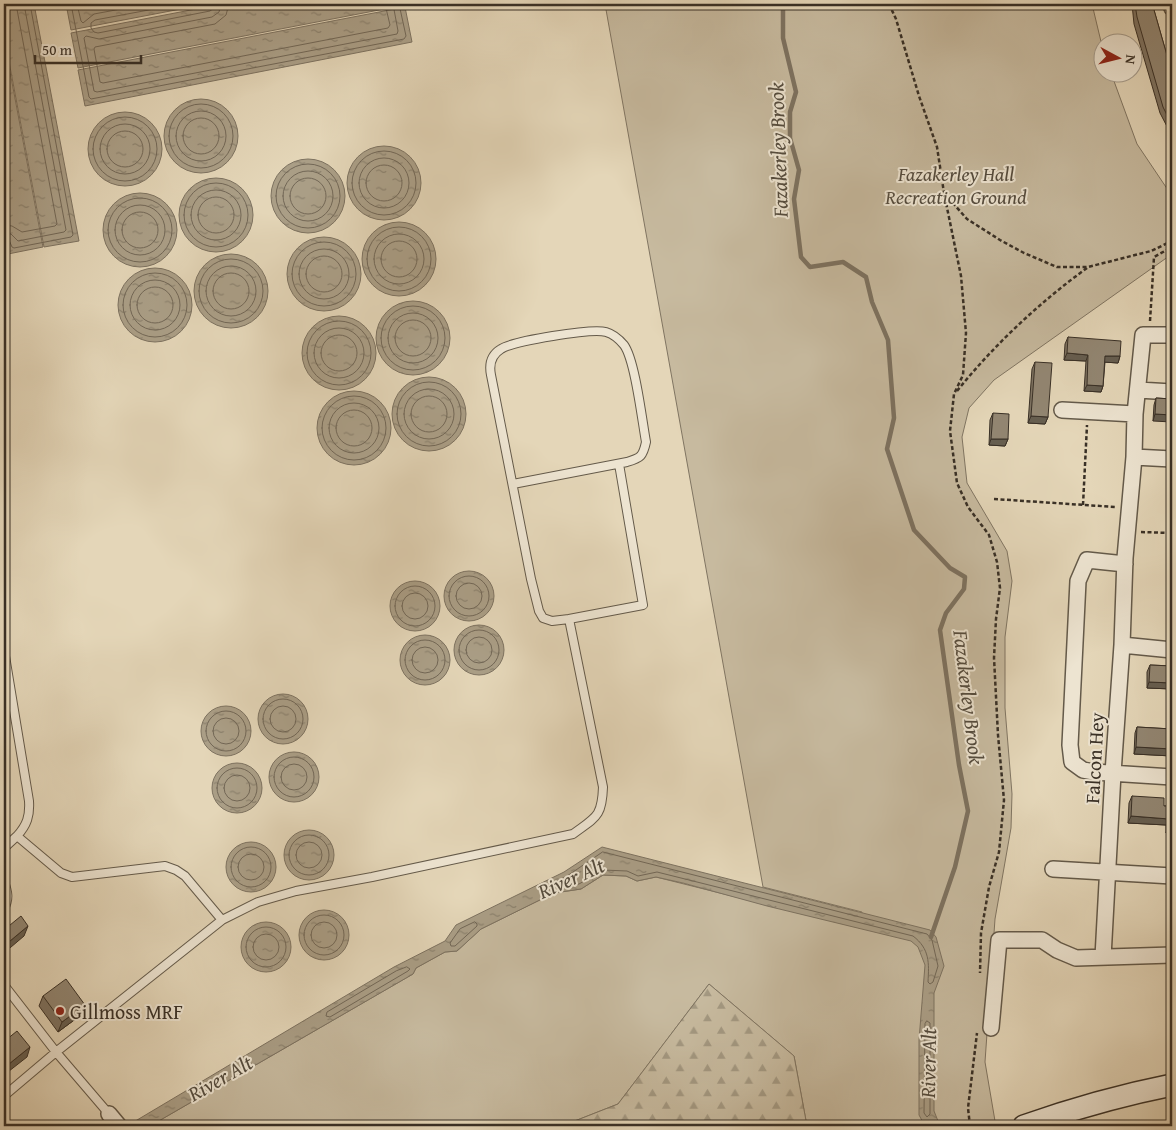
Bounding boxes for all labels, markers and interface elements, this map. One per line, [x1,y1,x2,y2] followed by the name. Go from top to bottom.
[35,32,141,64] scale bar
[1094,32,1144,82] north arrow
[42,39,73,60] text: 50 m
[1120,54,1141,66] text: N
[760,82,796,219] water label: Fazakerley Brook
[884,159,1027,211] park label: Fazakerley Hall Recreation Ground
[945,627,993,766] water label: Fazakerley Brook
[1077,712,1111,804] street label: Falcon Hey
[532,849,610,907] water label: River Alt
[70,997,183,1026] place label: Gillmoss MRF
[54,1005,66,1017] marker: Gillmoss MRF
[912,1027,944,1099] water label: River Alt
[181,1047,258,1109] water label: River Alt

